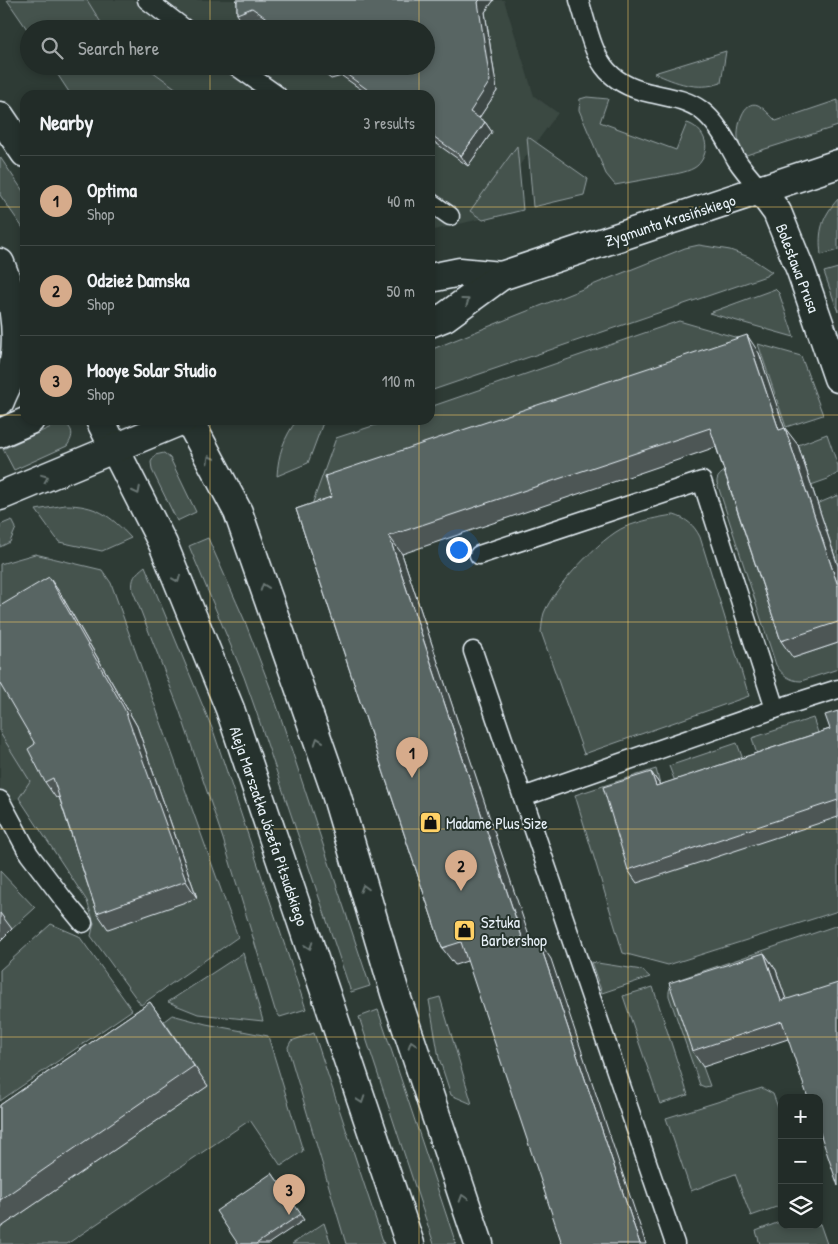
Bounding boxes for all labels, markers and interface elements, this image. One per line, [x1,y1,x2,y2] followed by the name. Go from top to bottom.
[20,20,435,75] search box
[38,34,66,62] icon: search
[78,35,159,61] text: Search here
[40,108,93,137] text: Nearby
[363,112,415,134] text: 3 results
[87,177,137,203] text: Optima
[602,188,739,251] street label: Zygmunta Krasińskiego
[53,190,59,212] text: 1
[387,190,415,212] text: 40 m
[87,203,114,225] text: Shop
[771,220,825,316] street label: Bolesława Prusa
[87,267,189,293] text: Odzież Damska
[52,280,60,302] text: 2
[387,280,415,302] text: 50 m
[87,293,114,315] text: Shop
[461,298,470,307] one-way arrow
[87,357,216,383] text: Mooye Solar Studio
[52,370,60,392] text: 3
[382,370,415,392] text: 110 m
[87,383,114,405] text: Shop
[206,456,216,465] one-way arrow
[40,473,49,484] one-way arrow
[131,486,141,495] one-way arrow
[446,537,472,563] your location
[171,574,181,583] one-way arrow
[260,584,270,592] one-way arrow
[224,723,314,929] street label: Aleja Marszałka Józefa Piłsudskiego
[314,737,324,745] one-way arrow
[396,737,428,778] pin: 1
[418,811,442,835] shop icon: Madame Plus Size
[446,812,548,834] place label: Madame Plus Size
[445,850,477,891] pin: 2
[360,885,370,893] one-way arrow
[481,911,547,951] place label: Sztuka Barbershop
[453,919,477,943] shop icon: Sztuka Barbershop
[303,941,313,949] one-way arrow
[408,1040,418,1048] one-way arrow
[778,1094,823,1229] map controls
[778,1094,823,1139] button: +
[355,1095,365,1103] one-way arrow
[778,1139,823,1184] button: −
[273,1174,305,1215] pin: 3
[778,1184,823,1229] button: layers
[459,1194,469,1202] one-way arrow

